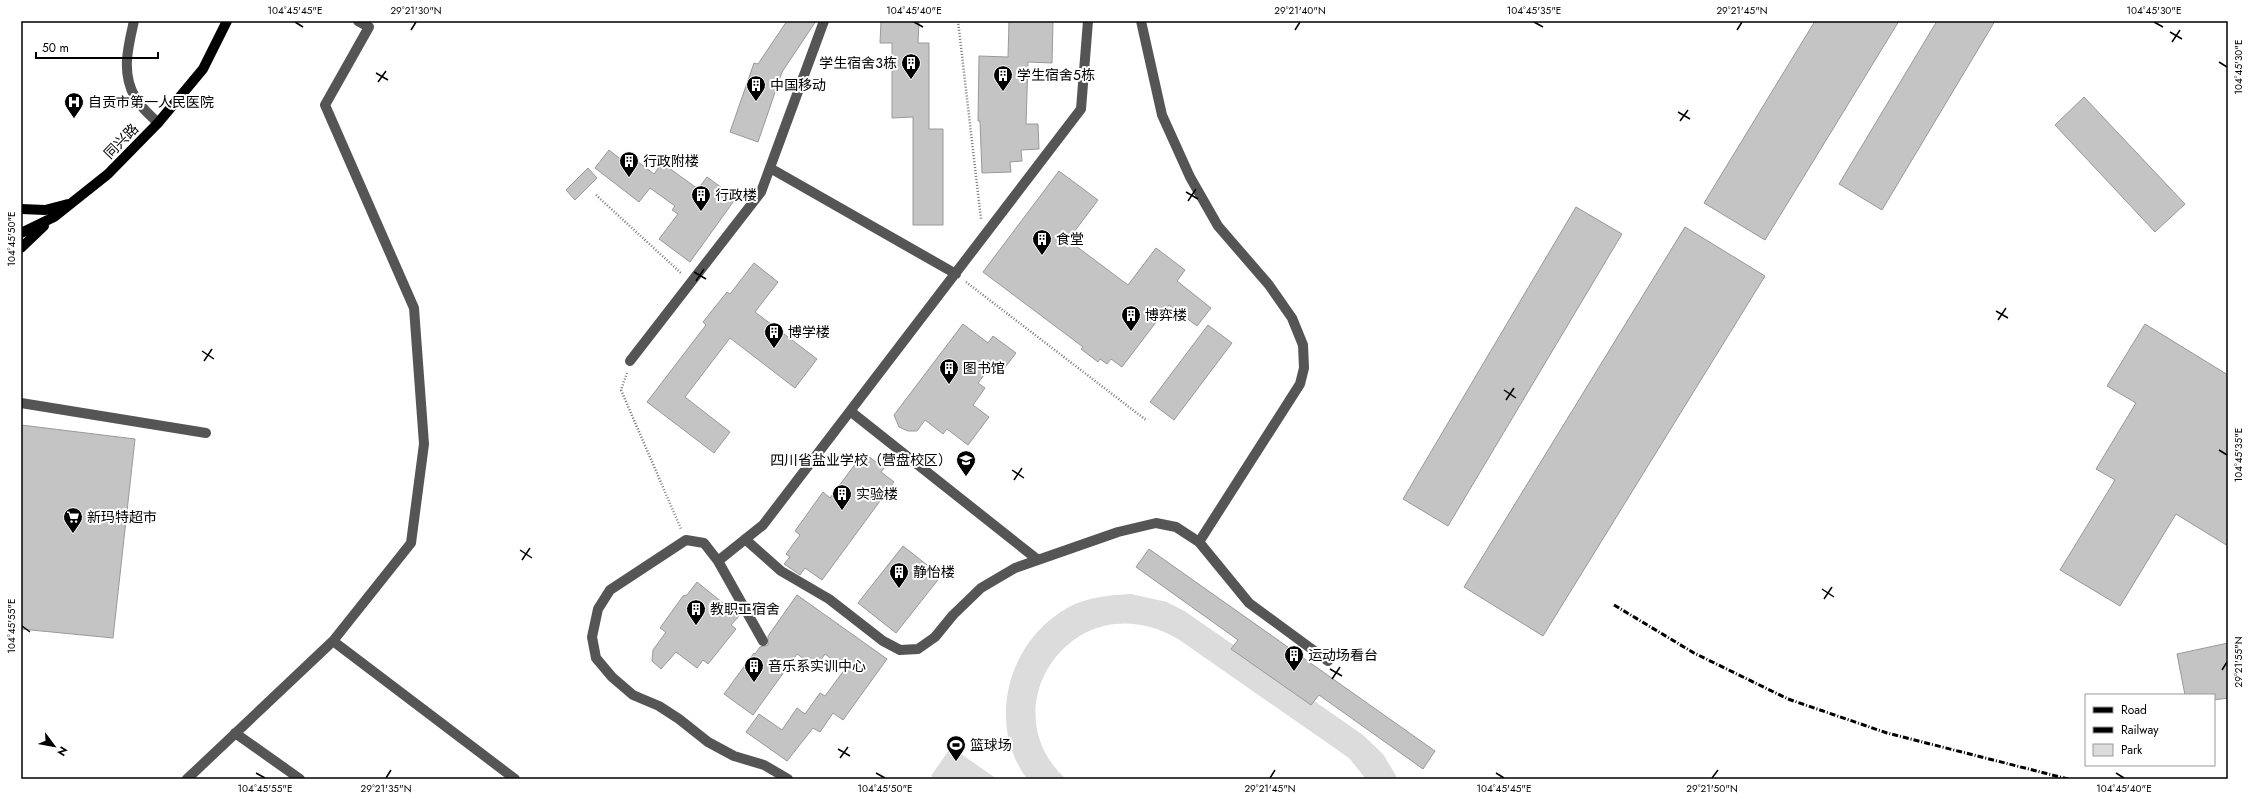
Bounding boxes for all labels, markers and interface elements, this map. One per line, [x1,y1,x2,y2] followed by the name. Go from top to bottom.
[267,3,323,18] text: 104°45'45"E
[390,3,442,18] text: 29°21'30"N
[886,3,942,18] text: 104°45'40"E
[1274,3,1326,18] text: 29°21'40"N
[1507,3,1561,18] text: 104°45'35"E
[1716,3,1768,18] text: 29°21'45"N
[2126,3,2182,18] text: 104°45'30"E
[36,34,158,60] scale bar
[42,39,69,57] text: 50 m
[2231,39,2246,95] text: 104°45'30"E
[900,52,922,80] building icon: 学生宿舍3栋
[819,53,897,73] place label: 学生宿舍3栋
[992,64,1014,92] building icon: 学生宿舍5栋
[1017,65,1095,85] place label: 学生宿舍5栋
[745,74,767,102] building icon: 中国移动
[770,75,826,95] place label: 中国移动
[63,91,85,119] hospital icon: 自贡市第一人民医院
[88,92,214,112] place label: 自贡市第一人民医院
[99,119,143,163] street label: 同兴路
[618,150,640,178] building icon: 行政附楼
[643,151,699,171] place label: 行政附楼
[690,184,712,212] building icon: 行政楼
[715,185,757,205] place label: 行政楼
[4,211,19,267] text: 104°45'50"E
[1031,228,1053,256] building icon: 食堂
[1056,229,1084,249] place label: 食堂
[1120,304,1142,332] building icon: 博弈楼
[1145,305,1187,325] place label: 博弈楼
[763,321,785,349] building icon: 博学楼
[788,322,830,342] place label: 博学楼
[938,357,960,385] building icon: 图书馆
[963,358,1005,378] place label: 图书馆
[2231,428,2246,482] text: 104°45'35"E
[955,449,977,477] school or university icon: 四川省盐业学校（营盘校区）
[770,450,952,470] place label: 四川省盐业学校（营盘校区）
[831,483,853,511] building icon: 实验楼
[856,484,898,504] place label: 实验楼
[62,506,84,534] supermarket icon: 新玛特超市
[87,507,157,527] place label: 新玛特超市
[888,561,910,589] building icon: 静怡楼
[913,562,955,582] place label: 静怡楼
[685,598,707,626] building icon: 教职工宿舍
[4,599,19,653] text: 104°45'55"E
[710,599,780,619] place label: 教职工宿舍
[2231,637,2246,687] text: 29°21'55"N
[1283,644,1305,672] building icon: 运动场看台
[1308,645,1378,665] place label: 运动场看台
[743,655,765,683] building icon: 音乐系实训中心
[768,656,866,676] place label: 音乐系实训中心
[2085,694,2215,766] legend
[2121,701,2147,719] text: Road
[2121,721,2159,739] text: Railway
[34,726,74,766] north arrow
[945,734,967,762] sports icon: 篮球场
[970,735,1012,755] place label: 篮球场
[2121,741,2143,759] text: Park
[53,743,72,759] text: N
[238,781,292,796] text: 104°45'55"E
[361,781,411,796] text: 29°21'35"N
[857,781,913,796] text: 104°45'50"E
[1244,781,1296,796] text: 29°21'45"N
[1476,781,1532,796] text: 104°45'45"E
[1686,781,1738,796] text: 29°21'50"N
[2096,781,2152,796] text: 104°45'40"E

